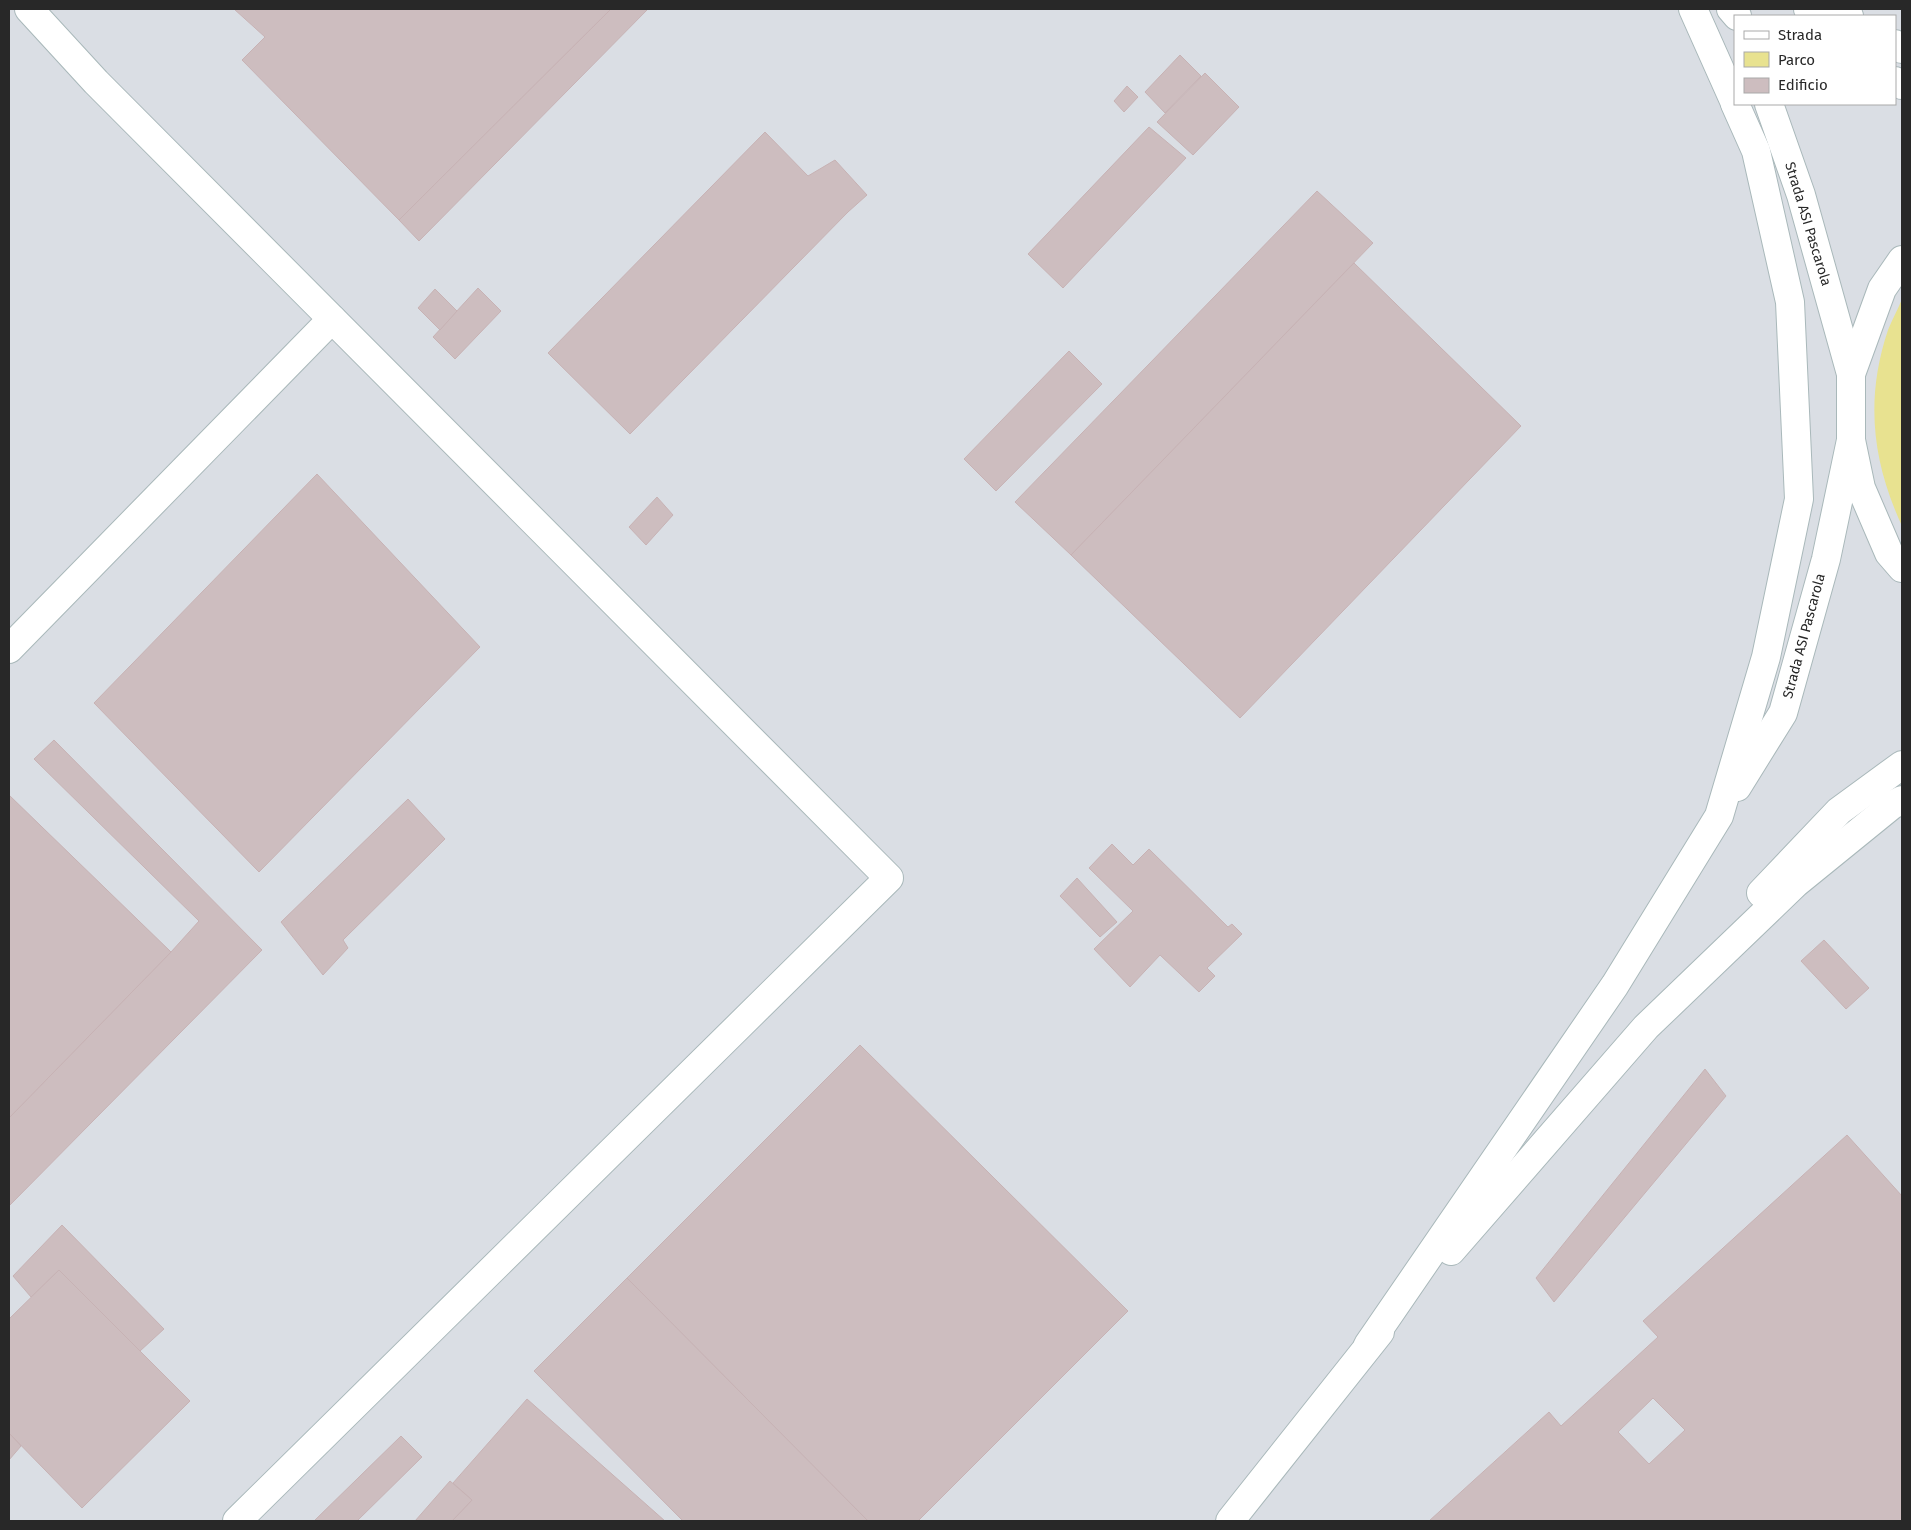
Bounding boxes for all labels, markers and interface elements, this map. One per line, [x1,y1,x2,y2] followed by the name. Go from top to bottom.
[1734,15,1896,105] legend
[1778,26,1822,44] text: Strada
[1778,51,1815,69] text: Parco
[1778,76,1828,94] text: Edificio
[1781,160,1835,288] street label: Strada ASI Pascarola
[1779,572,1829,700] street label: Strada ASI Pascarola

